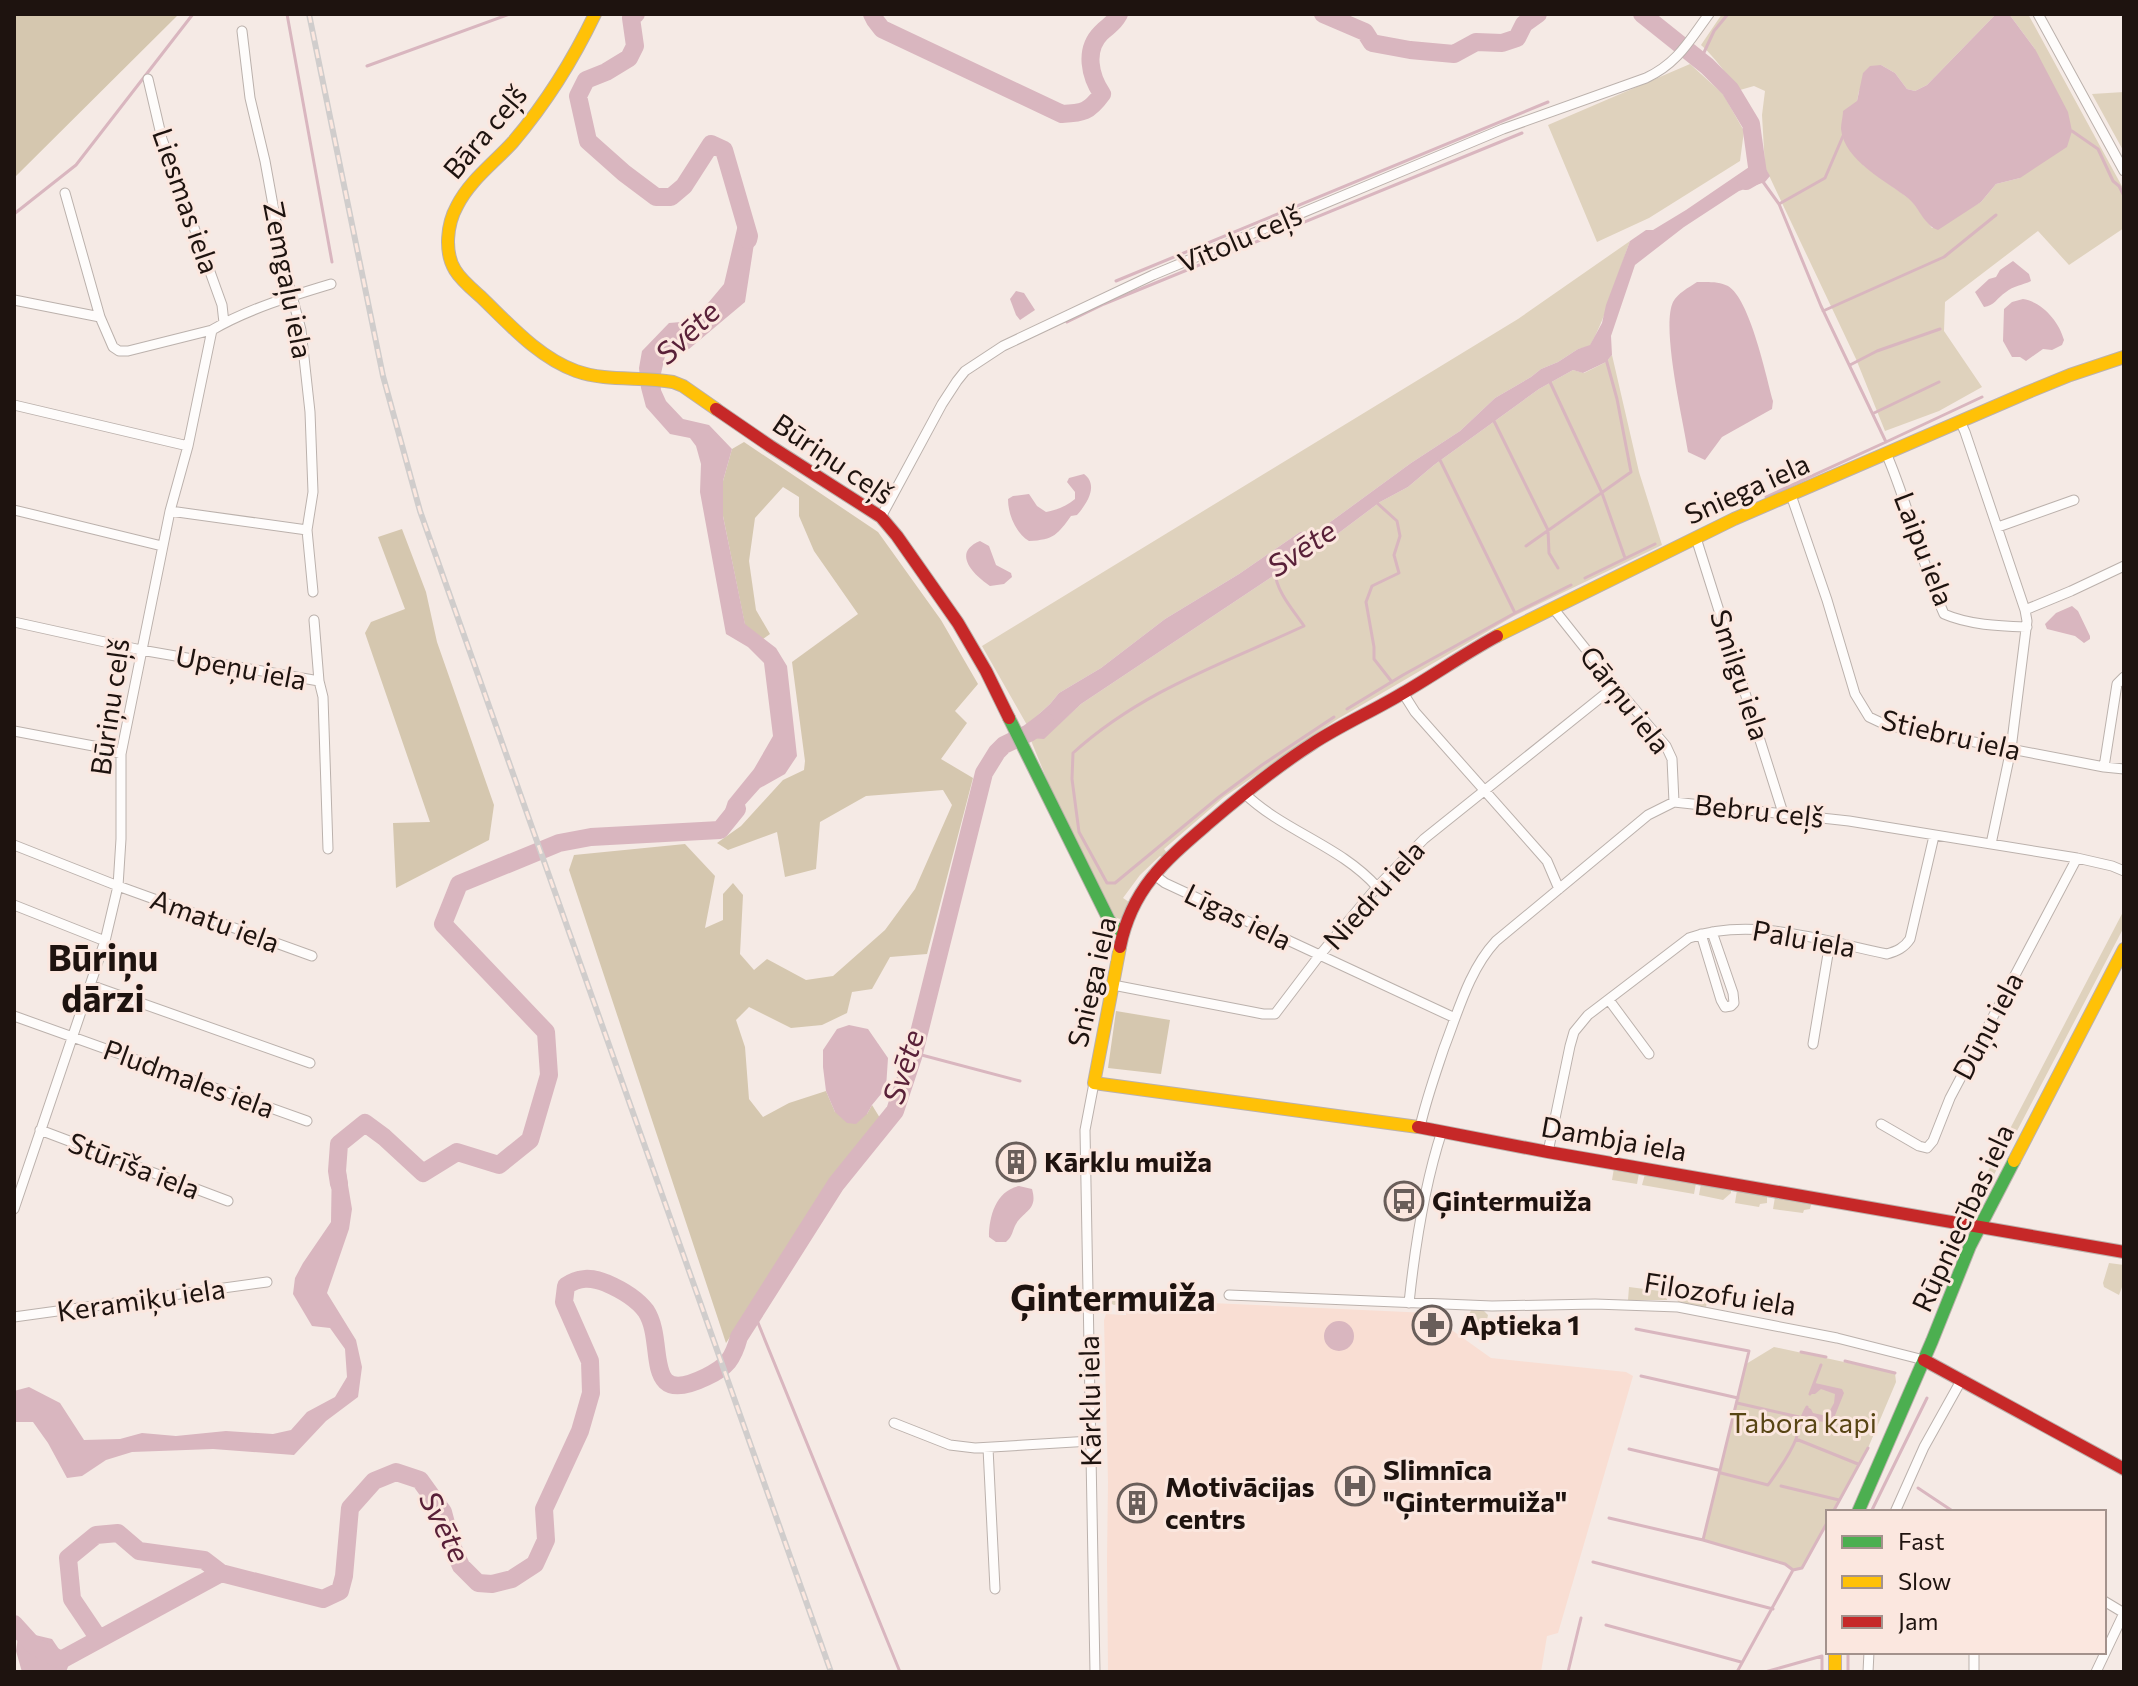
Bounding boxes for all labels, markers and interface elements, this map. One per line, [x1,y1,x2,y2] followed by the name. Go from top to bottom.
[435,78,535,186] street label: Bāra ceļš
[146,123,228,278] street label: Liesmas iela
[1173,197,1307,281] street label: Vītolu ceļš
[255,198,321,362] street label: Zemgaļu iela
[646,292,726,371] water label: Svēte
[766,406,900,512] street label: Būriņu ceļš
[1679,445,1814,531] street label: Sniega iela
[1888,487,1962,610] street label: Laipu iela
[1259,510,1342,583] water label: Svēte
[1704,605,1778,744] street label: Smilgu iela
[83,636,137,778] street label: Būriņu ceļš
[173,638,309,698] street label: Upeņu iela
[1572,639,1678,761] street label: Gārņu iela
[1878,701,2024,767] street label: Stiebru iela
[1692,786,1826,836] street label: Bebru ceļš
[1315,833,1431,956] street label: Niedru iela
[1179,876,1297,957] street label: Līgas iela
[146,881,284,959] street label: Amatu iela
[1750,912,1858,964] street label: Palu iela
[1059,913,1123,1050] street label: Sniega iela
[48,934,158,1019] district label: Būriņu dārzi
[1945,966,2031,1086] street label: Dūņu iela
[873,1025,930,1108] water label: Svēte
[99,1031,279,1125] street label: Pludmales iela
[1539,1108,1690,1168] street label: Dambja iela
[1904,1118,2020,1317] street label: Rūpniecības iela
[64,1124,205,1206] street label: Stūrīša iela
[995,1141,1037,1183] building icon: Kārklu muiža
[1044,1144,1212,1178] place label: Kārklu muiža
[1383,1180,1425,1222] bus stop icon: Ģintermuiža
[1432,1183,1592,1219] place label: Ģintermuiža
[1642,1264,1798,1322] street label: Filozofu iela
[55,1270,227,1330] street label: Keramiķu iela
[1010,1274,1216,1321] district label: Ģintermuiža
[1411,1304,1453,1346] pharmacy icon: Aptieka 1
[1460,1307,1580,1341] place label: Aptieka 1
[1071,1335,1107,1467] street label: Kārklu iela
[1729,1405,1877,1439] park label: Tabora kapi
[1383,1452,1567,1520] place label: Slimnīca "Ģintermuiža"
[1334,1465,1376,1507] hospital icon: Slimnīca "Ģintermuiža"
[1165,1469,1315,1535] place label: Motivācijas centrs
[1116,1482,1158,1524] building icon: Motivācijas centrs
[413,1484,480,1568] water label: Svēte
[1826,1510,2106,1654] legend
[1898,1526,1945,1555] text: Fast
[1898,1566,1951,1595] text: Slow
[1898,1606,1938,1635] text: Jam

